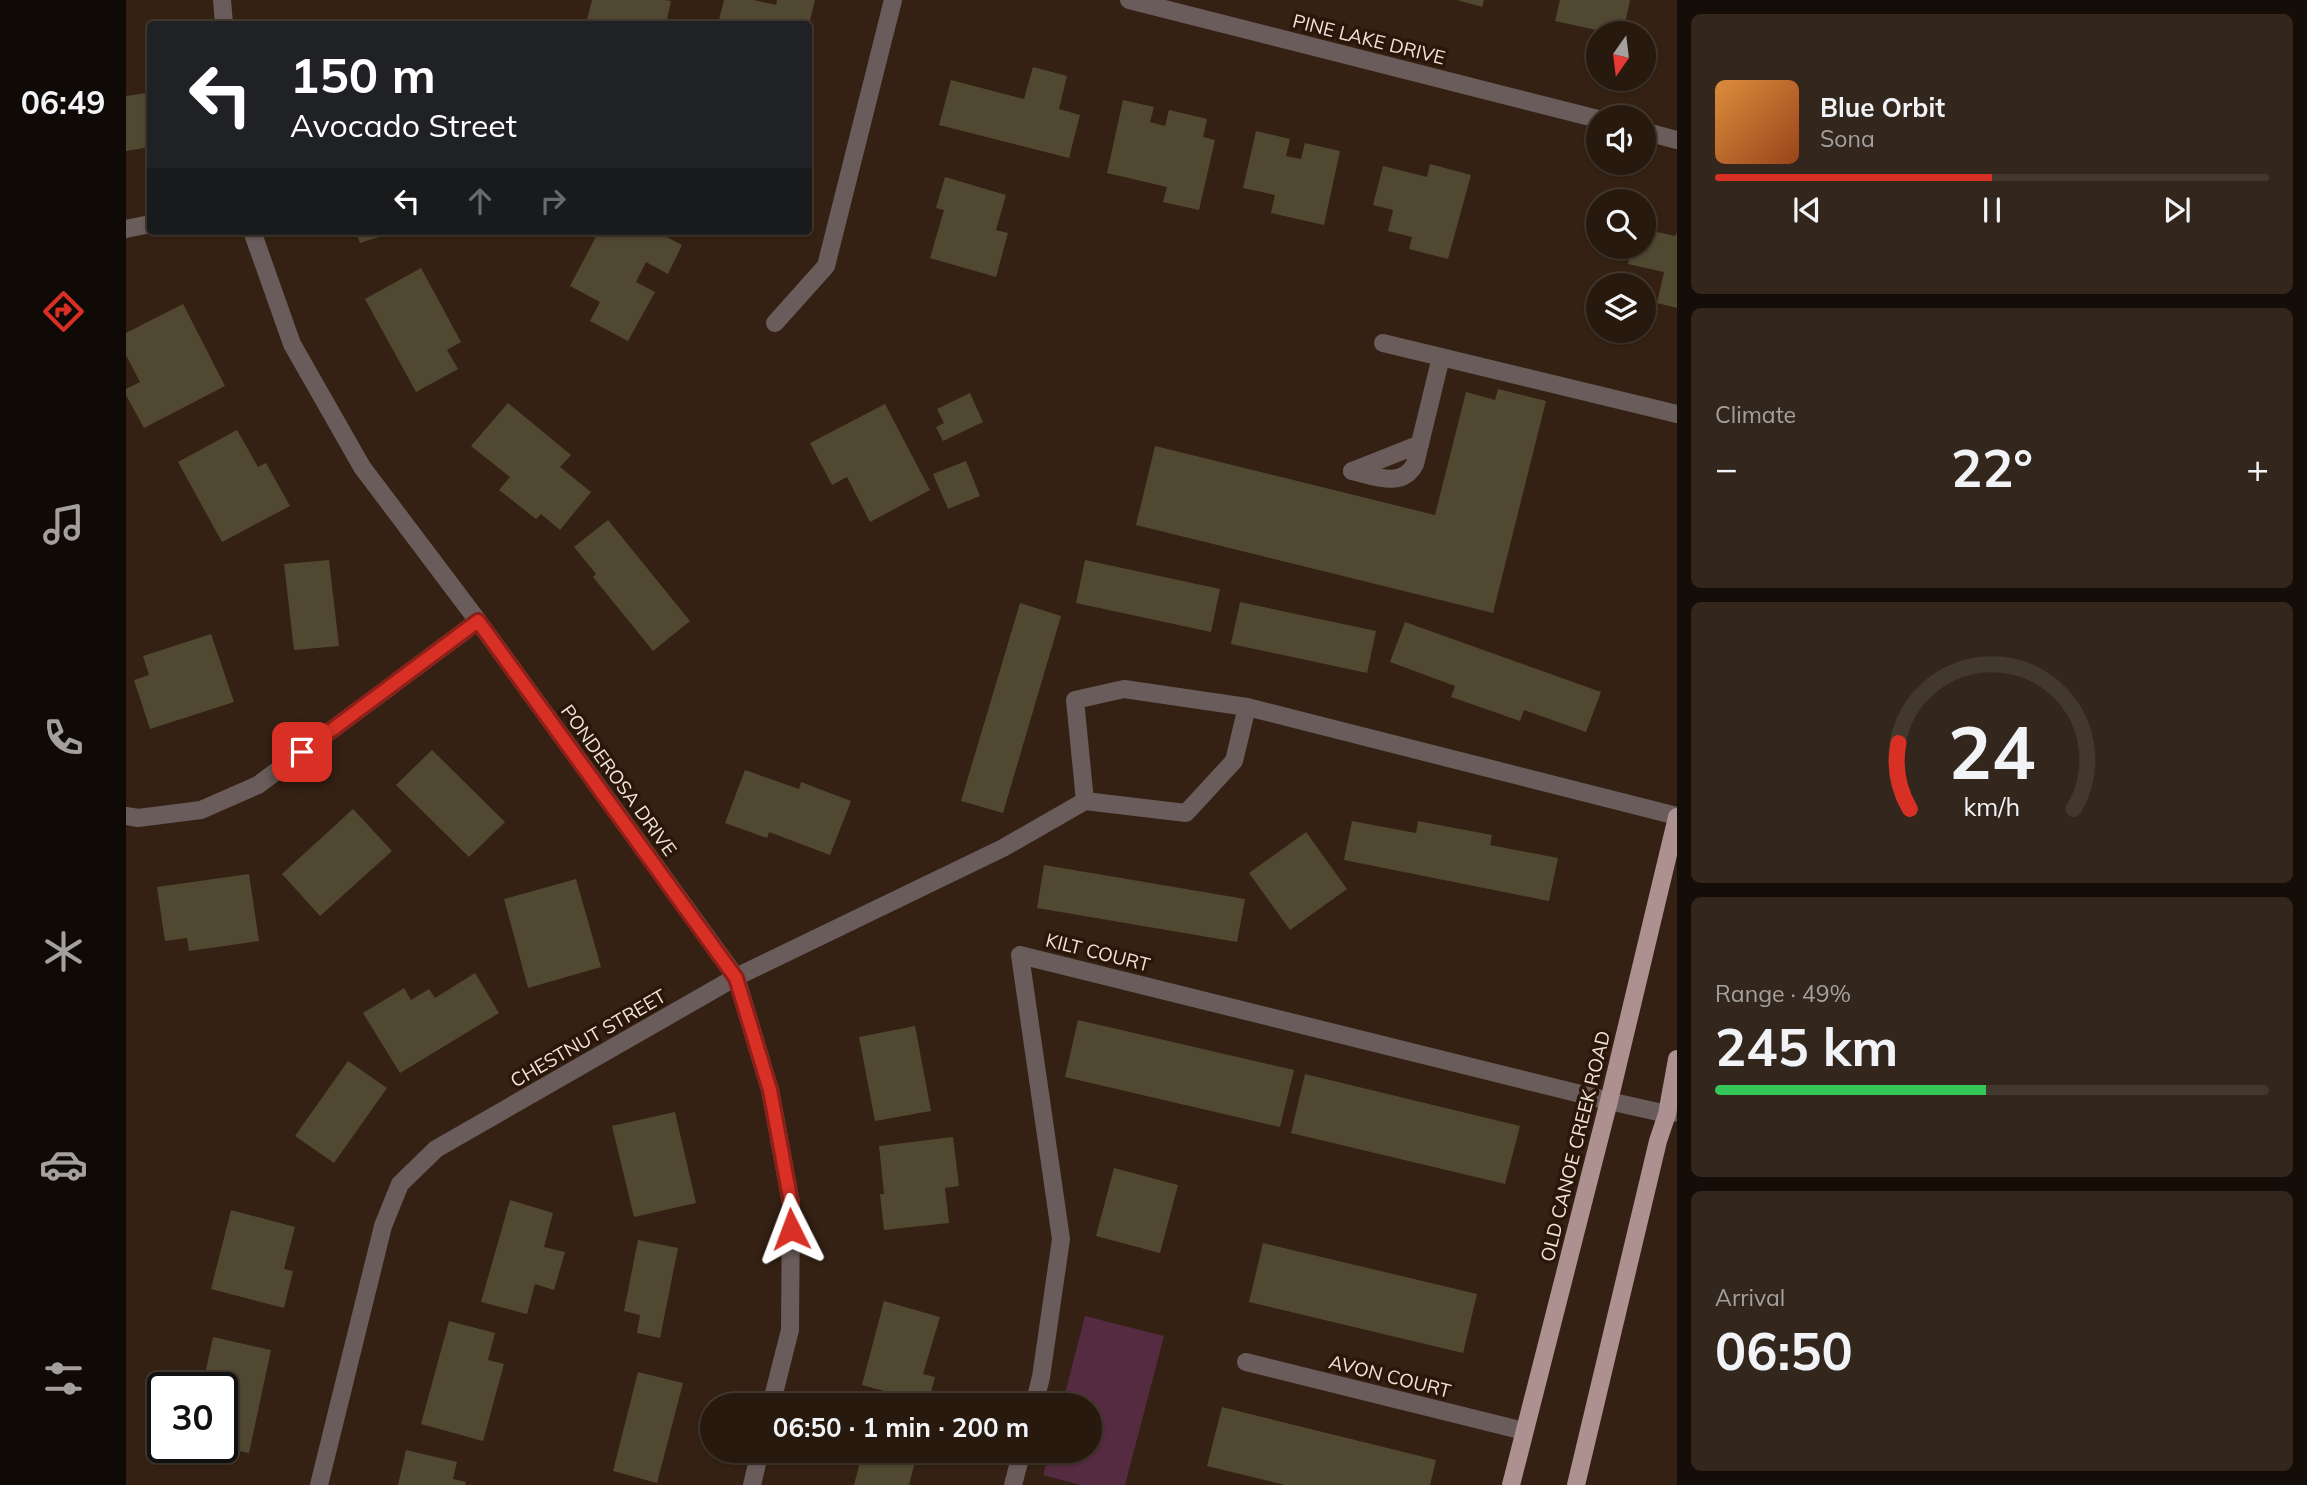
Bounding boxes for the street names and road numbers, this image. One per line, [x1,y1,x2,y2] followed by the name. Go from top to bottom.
[1290,8,1448,70] street label: PINE LAKE DRIVE
[556,699,682,861] street label: PONDEROSA DRIVE
[1043,927,1153,977] street label: KILT COURT
[506,983,671,1092] street label: CHESTNUT STREET
[1535,1028,1615,1264] street label: OLD CANOE CREEK ROAD
[1326,1349,1454,1403] street label: AVON COURT

